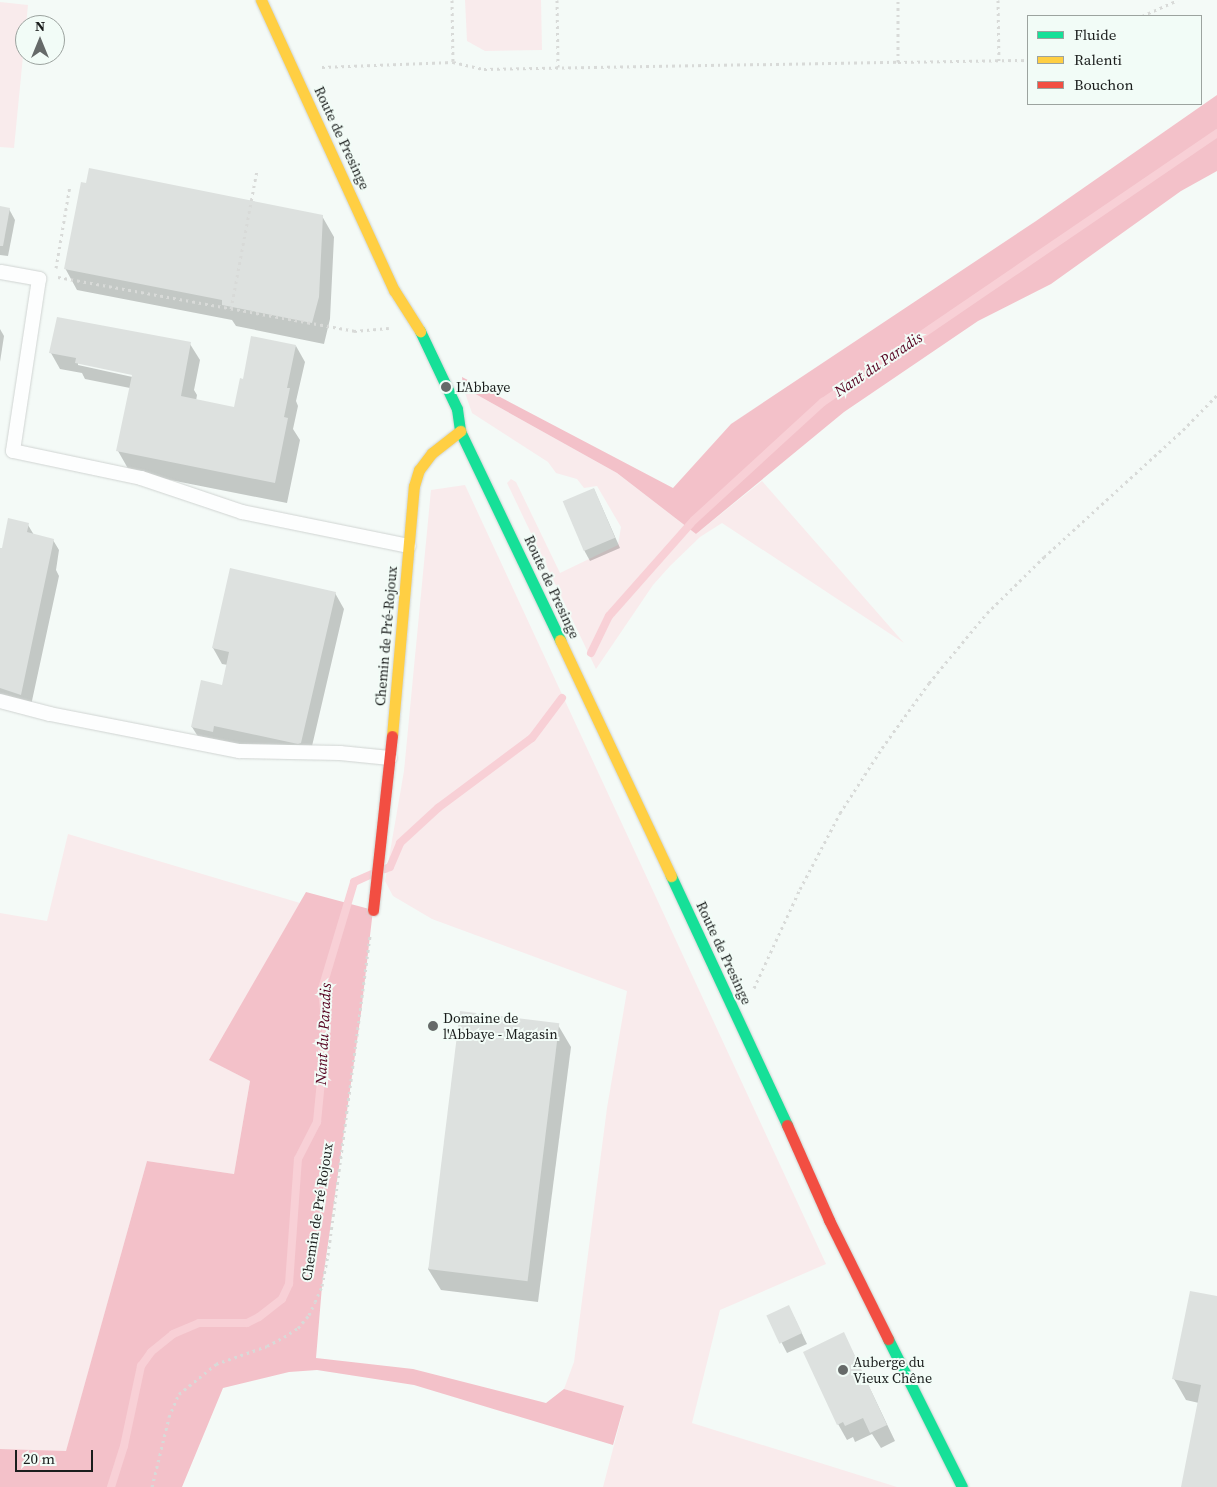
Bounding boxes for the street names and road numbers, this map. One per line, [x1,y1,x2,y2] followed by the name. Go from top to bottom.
[311,84,373,192] street label: Route de Presinge
[521,533,583,641] street label: Route de Presinge
[372,565,400,707] street label: Chemin de Pré-Rojoux
[693,899,755,1007] street label: Route de Presinge
[298,1142,336,1282] street label: Chemin de Pré Rojoux

